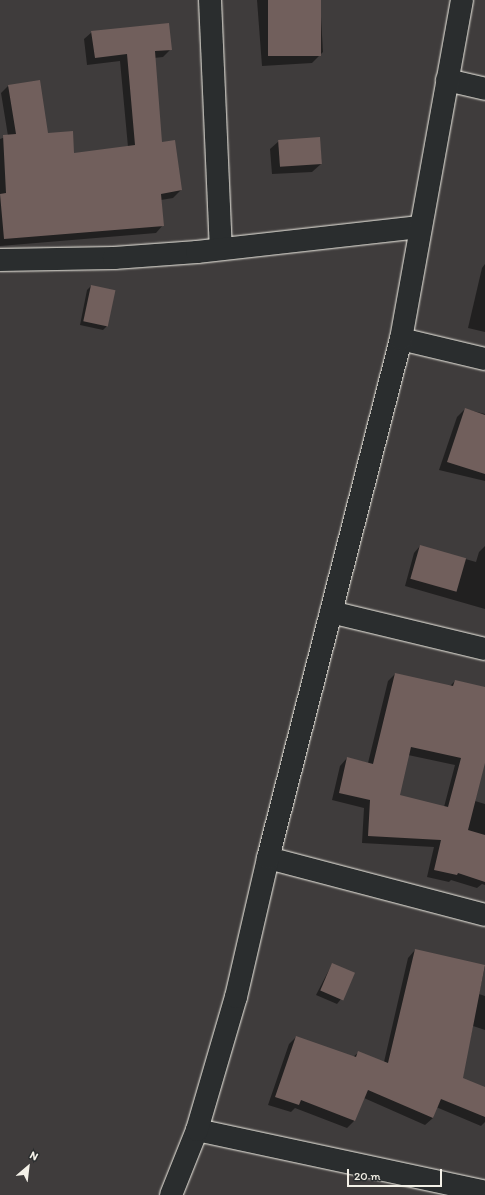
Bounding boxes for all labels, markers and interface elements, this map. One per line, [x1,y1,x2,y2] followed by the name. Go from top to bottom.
[8,1147,48,1187] north arrow
[28,1148,40,1163] text: N
[349,1161,444,1187] scale bar
[354,1169,381,1183] text: 20 m

